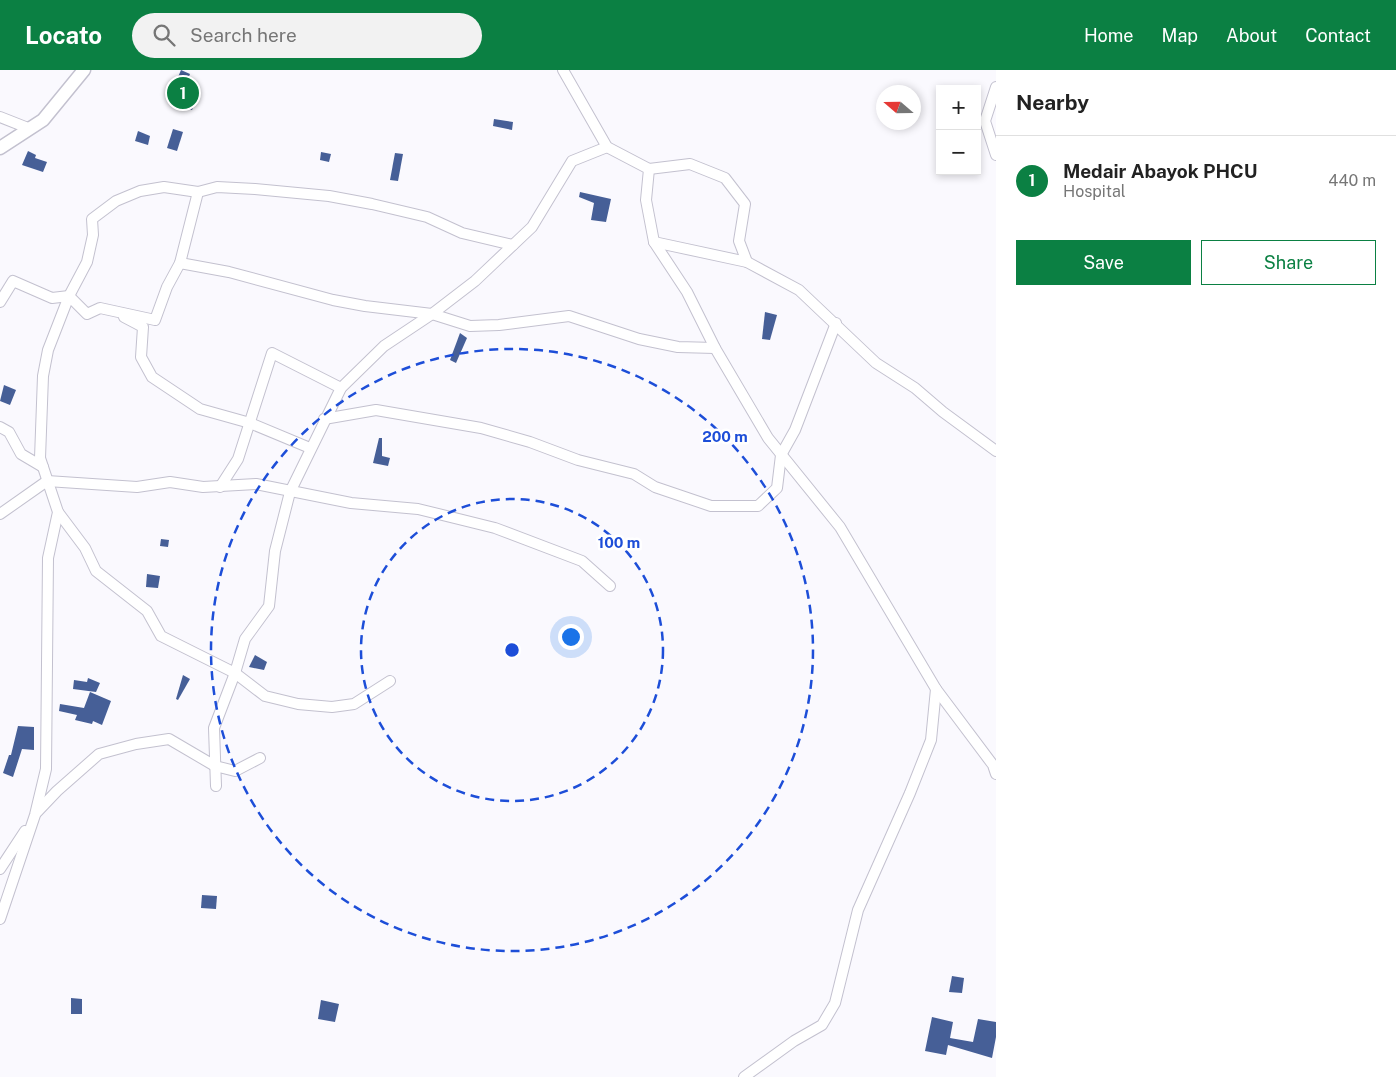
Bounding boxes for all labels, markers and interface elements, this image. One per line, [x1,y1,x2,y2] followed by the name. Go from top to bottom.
[132,13,482,58] search box
[25,21,102,49] text: Locato
[150,21,178,49] icon: search
[190,24,297,46] text: Search here
[1084,25,1134,46] text: Home
[1162,25,1198,46] text: Map
[1226,25,1277,46] text: About
[1305,25,1371,46] text: Contact
[167,74,199,112] pin: 1
[876,85,921,130] north arrow
[936,85,981,175] map controls
[936,85,981,130] button: +
[1016,90,1089,115] text: Nearby
[936,130,981,175] button: −
[1063,160,1257,182] text: Medair Abayok PHCU
[1029,171,1035,190] text: 1
[1328,171,1376,190] text: 440 m
[1063,182,1126,201] text: Hospital
[1016,240,1191,285] button: Save
[1201,240,1376,285] button: Share
[702,428,748,445] text: 200 m
[598,534,640,551] text: 100 m
[558,624,584,650] your location
[503,641,521,659] centre of rings

